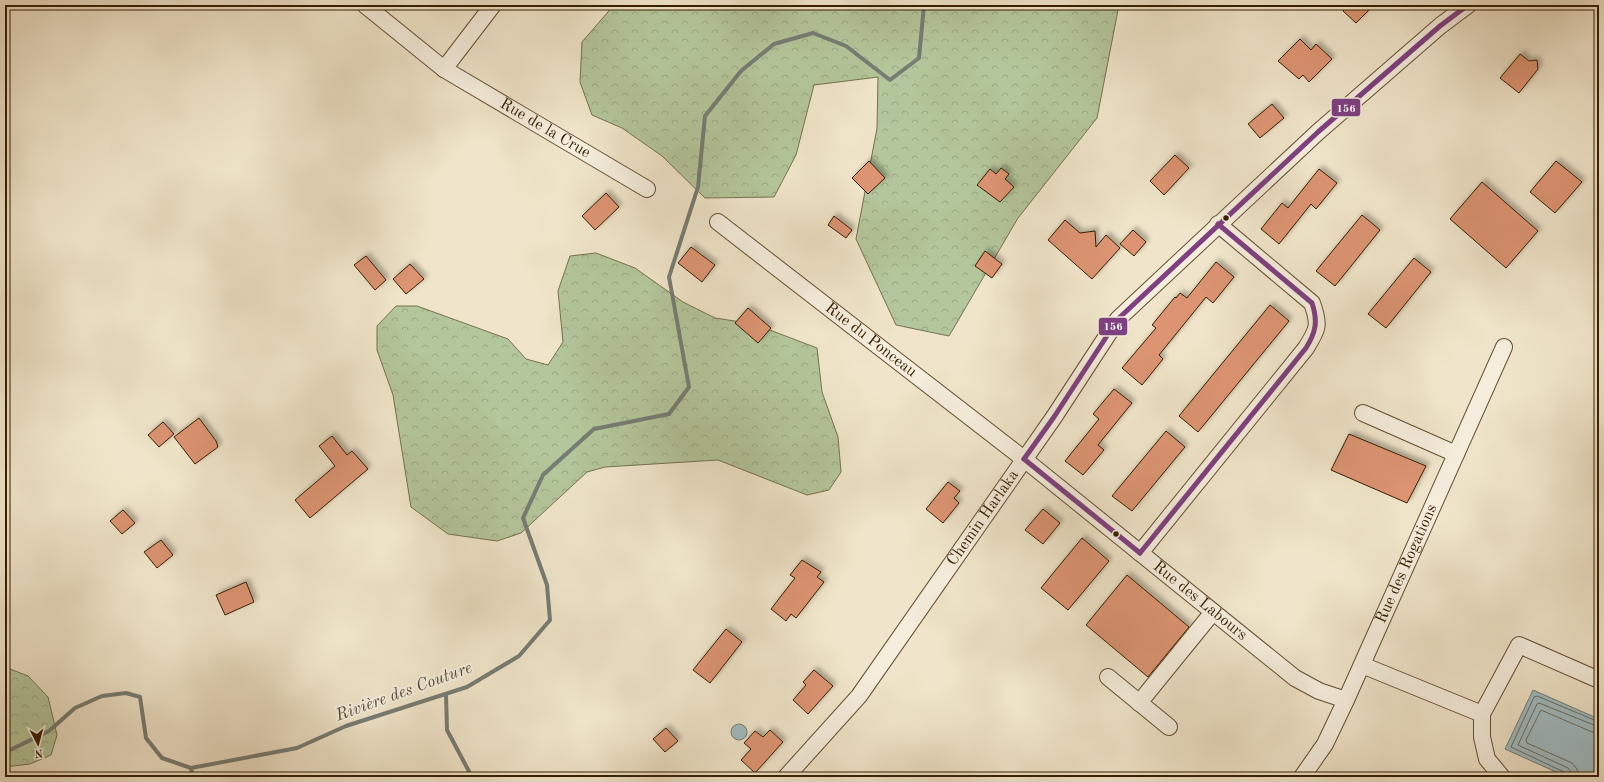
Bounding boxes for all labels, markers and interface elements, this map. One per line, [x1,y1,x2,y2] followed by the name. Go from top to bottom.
[497,96,593,162] street label: Rue de la Crue
[1331,98,1361,117] line badge: 156
[1336,104,1356,115] text: 156
[1221,213,1231,223] unlabelled marker
[822,300,920,381] street label: Rue du Ponceau
[1098,317,1128,336] line badge: 156
[1103,322,1123,333] text: 156
[944,467,1022,569] street label: Chemin Harlaka
[1373,502,1440,626] street label: Rue des Rogations
[1111,529,1121,539] unlabelled marker
[1150,558,1250,644] street label: Rue des Labours
[333,659,475,725] water label: Rivière des Couture
[18,724,58,764] north arrow
[34,747,44,758] text: N

